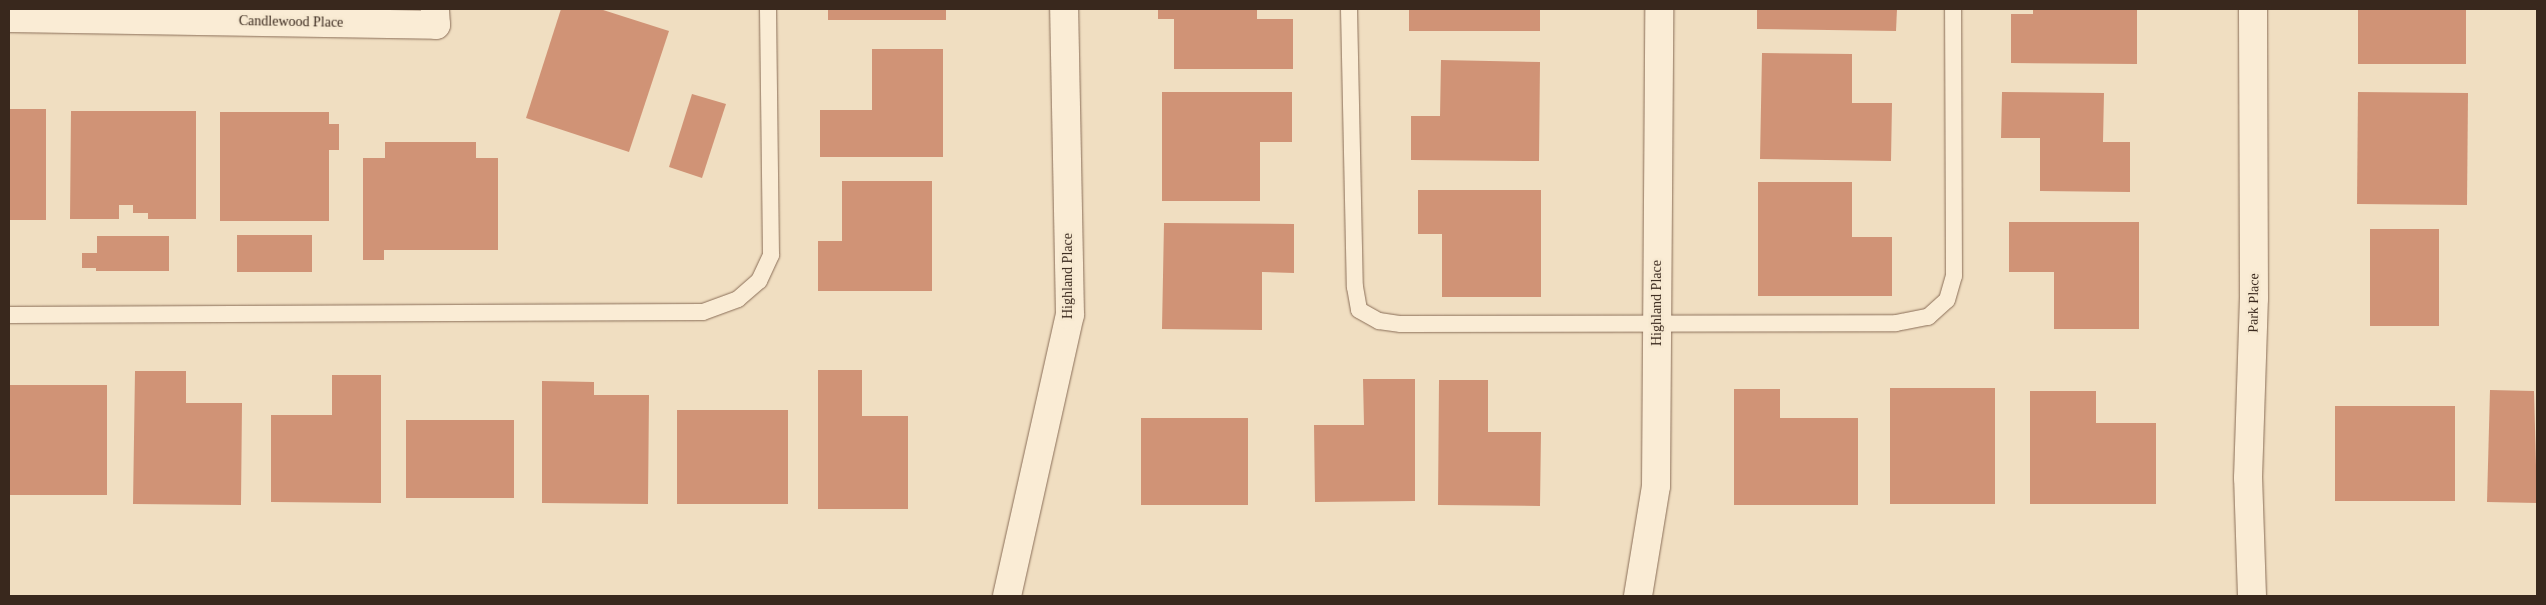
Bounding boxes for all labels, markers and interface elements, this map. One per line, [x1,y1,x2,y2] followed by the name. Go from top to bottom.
[239,13,343,31] street label: Candlewood Place
[1060,233,1076,319] street label: Highland Place
[1649,260,1665,346] street label: Highland Place
[2245,273,2263,333] street label: Park Place

